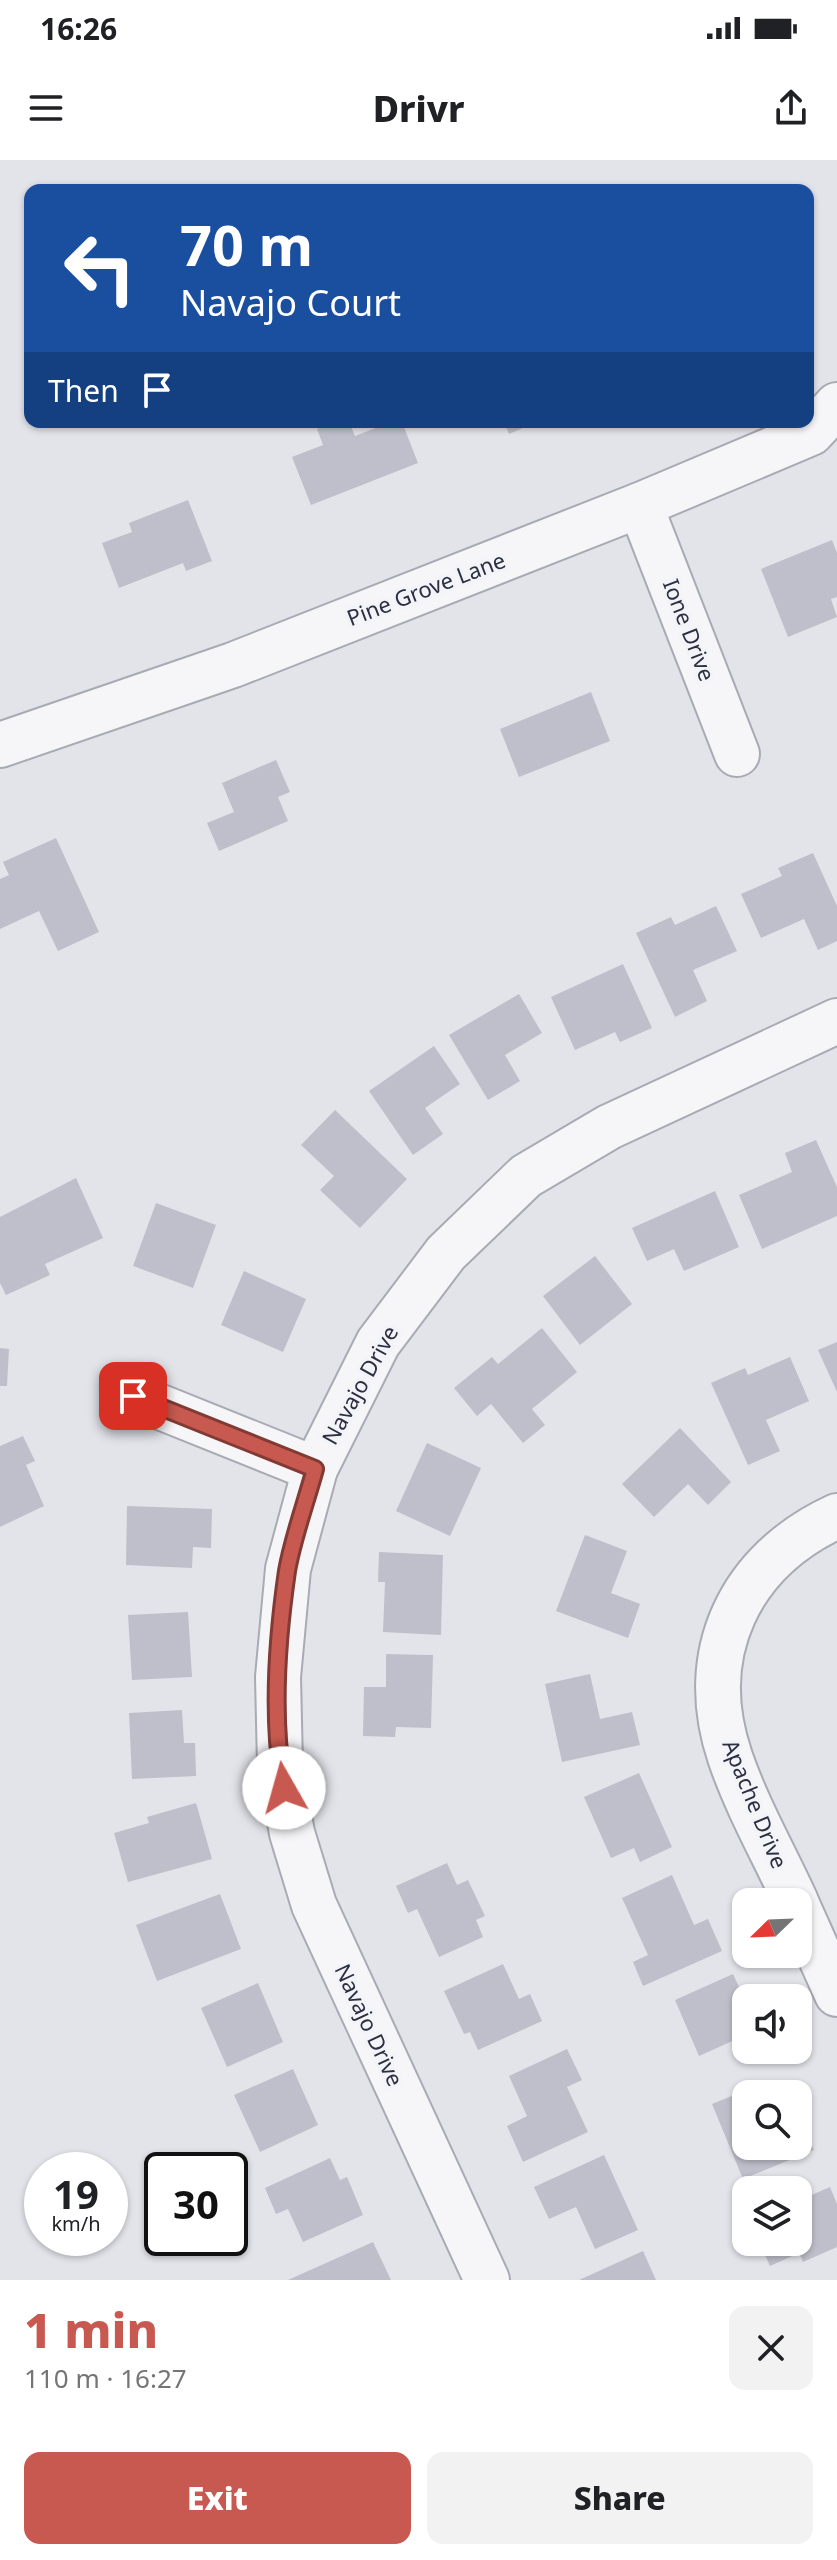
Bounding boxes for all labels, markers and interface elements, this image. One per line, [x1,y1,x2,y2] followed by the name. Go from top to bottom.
[40,8,117,49] text: 16:26
[373,84,464,133] text: Drivr
[24,86,68,130] icon: menu
[769,86,813,130] icon: share
[180,206,313,282] text: 70 m
[48,216,152,320] icon: left
[180,278,401,327] text: Navajo Court
[135,368,179,412] icon: arrive
[48,370,119,411] text: Then
[342,544,509,632] street label: Pine Grove Lane
[657,574,723,685] street label: Ione Drive
[314,1320,404,1449] street label: Navajo Drive
[99,1362,167,1430] pin
[111,1374,155,1418] icon: arrive
[716,1735,795,1873] street label: Apache Drive
[242,1746,326,1830] position arrow
[732,1888,812,1968] north arrow
[732,1888,812,2256] map controls
[328,1959,411,2091] street label: Navajo Drive
[732,1984,812,2064] button: sound
[732,2080,812,2160] button: search
[144,2152,248,2256] speed limit sign: 30
[53,2166,99,2221] text: 19
[732,2176,812,2256] button: layers
[51,2210,101,2237] text: km/h
[24,2297,158,2362] text: 1 min
[729,2306,813,2390] button: close
[24,2360,187,2396] text: 110 m · 16:27
[24,2452,411,2544] button: Exit
[427,2452,813,2544] button: Share

